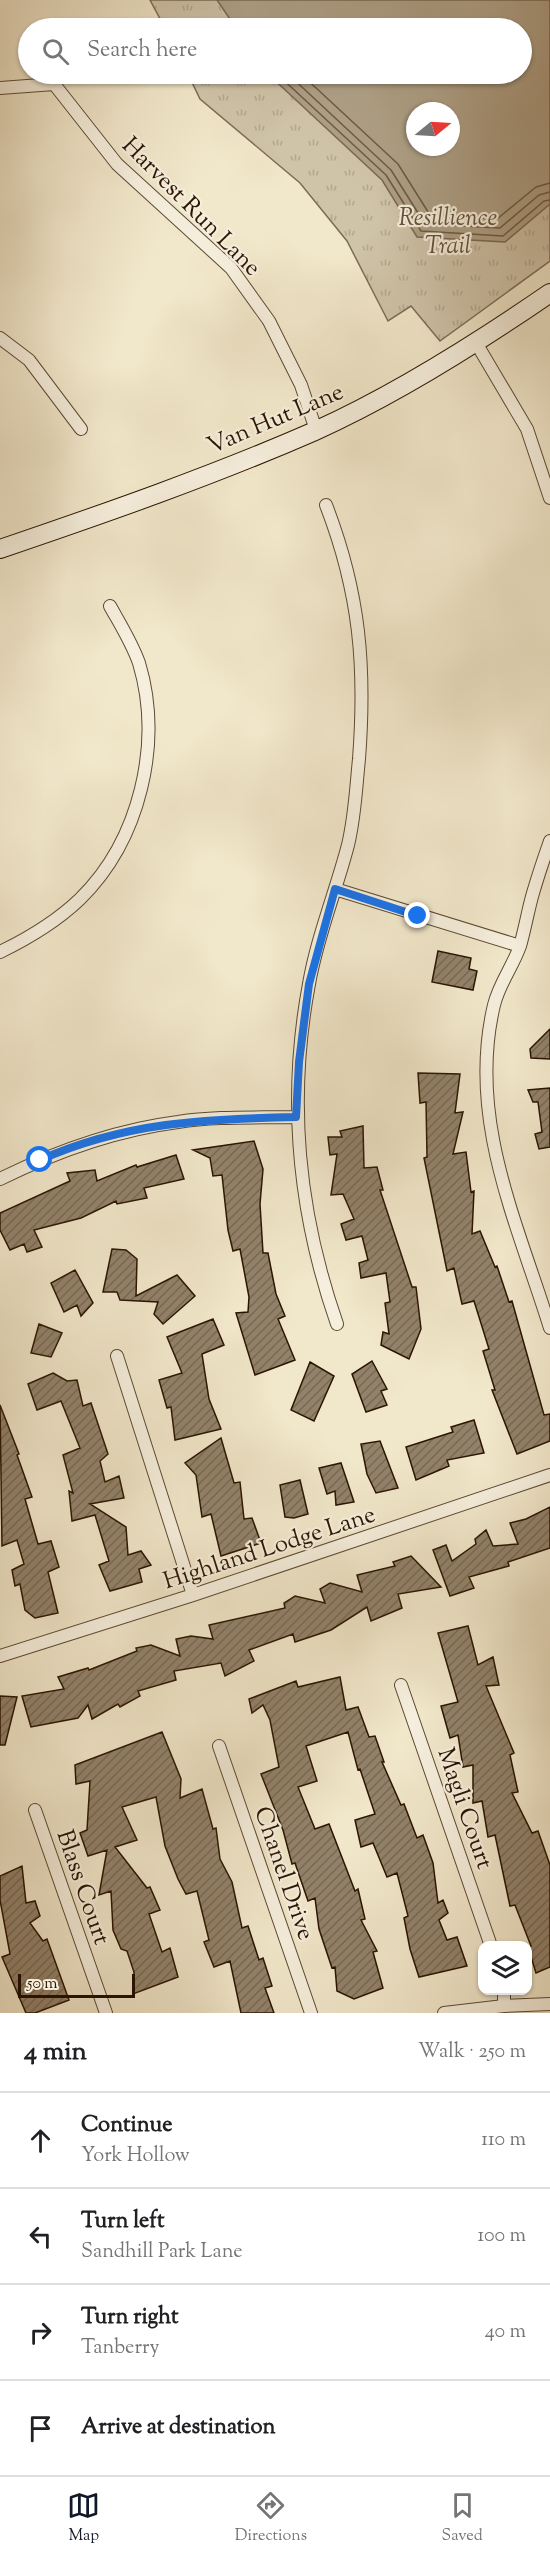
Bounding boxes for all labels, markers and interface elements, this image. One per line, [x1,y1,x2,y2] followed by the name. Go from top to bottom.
[18,18,532,84] search box
[39,35,72,68] icon: search
[87,35,197,67] text: Search here
[406,102,460,156] north arrow
[113,130,268,285] street label: Harvest Run Lane
[399,202,497,264] park label: Resillience Trail
[202,376,349,464] street label: Van Hut Lane
[404,902,430,928] route end
[26,1146,52,1172] route start
[159,1499,380,1599] street label: Highland Lodge Lane
[428,1744,501,1874] street label: Magli Court
[244,1802,322,1945] street label: Chanel Drive
[47,1826,118,1950] street label: Blass Court
[478,1941,532,1995] map controls
[478,1941,532,1995] button: layers
[18,1971,135,1998] scale bar
[27,1973,58,1996] text: 50 m
[24,2034,87,2071] text: 4 min
[418,2038,526,2067] text: Walk · 250 m
[81,2110,172,2142] text: Continue
[24,2124,57,2157] icon: ahead
[481,2126,526,2155] text: 110 m
[81,2142,190,2171] text: York Hollow
[81,2206,164,2238] text: Turn left
[24,2220,57,2253] icon: left
[477,2222,526,2251] text: 100 m
[81,2238,243,2267] text: Sandhill Park Lane
[81,2302,178,2334] text: Turn right
[24,2316,57,2349] icon: right
[485,2318,526,2347] text: 40 m
[81,2334,159,2363] text: Tanberry
[24,2412,57,2445] icon: arrive
[81,2412,276,2444] text: Arrive at destination
[67,2489,100,2548] tab: Map
[235,2489,307,2548] tab: Directions
[442,2489,483,2548] tab: Saved

